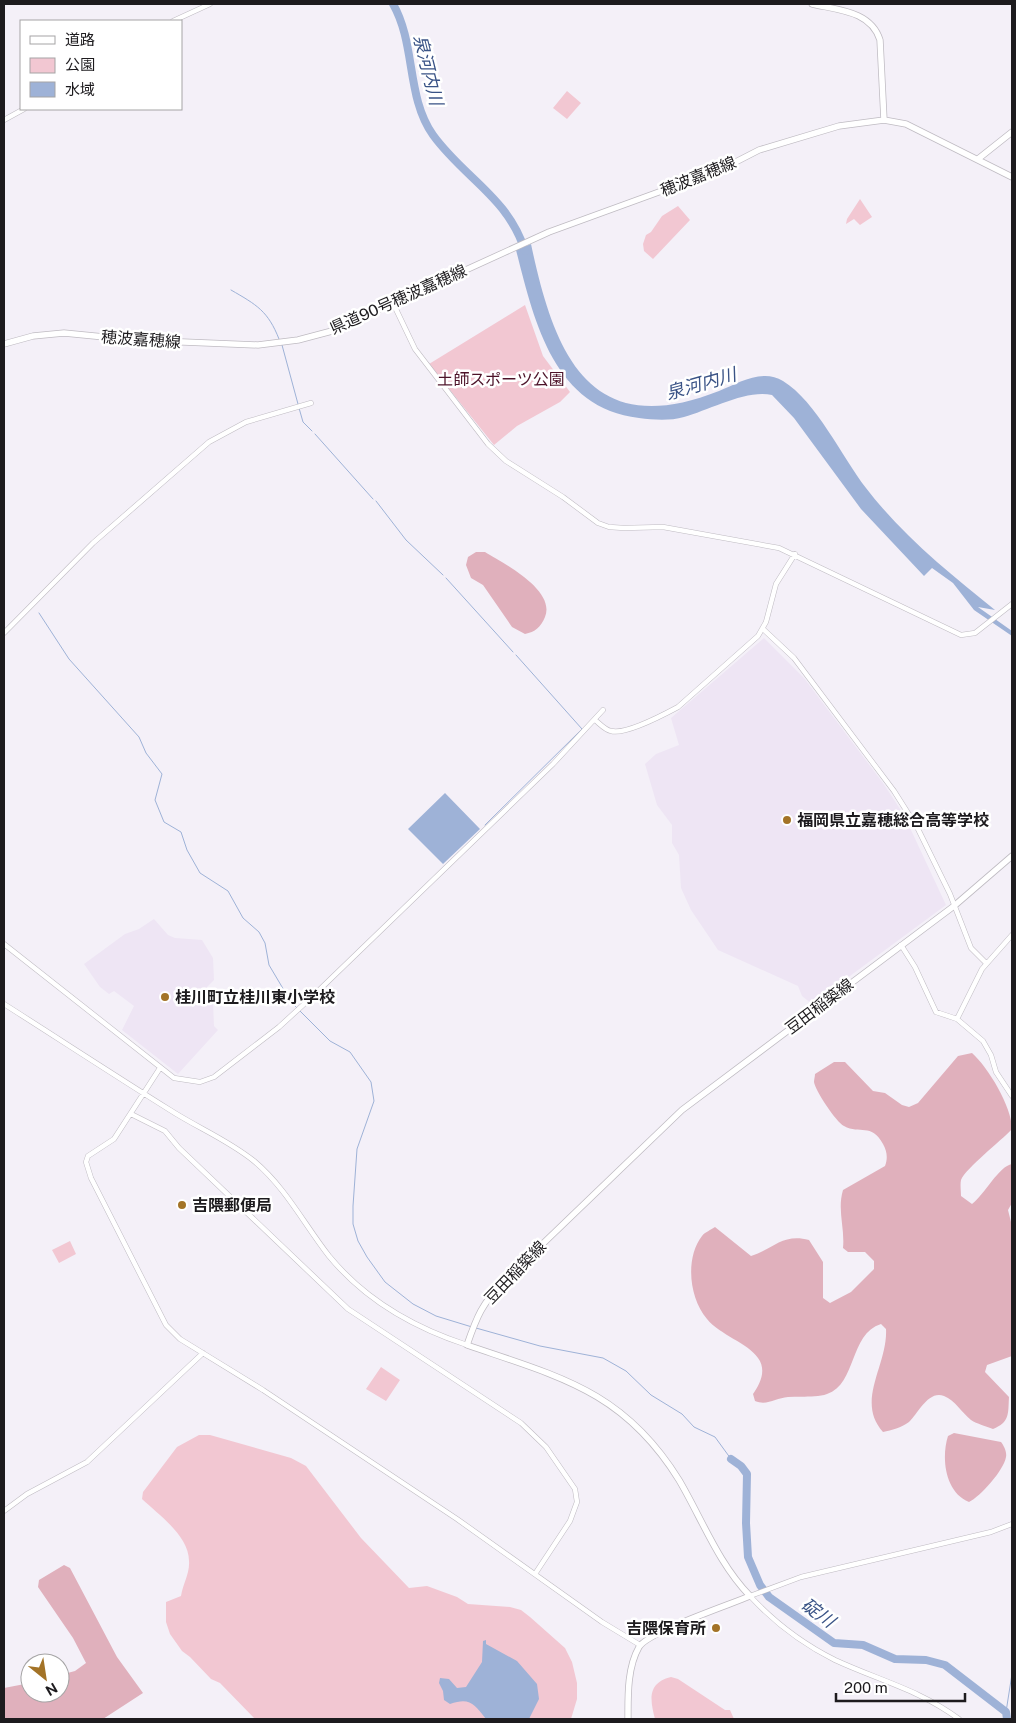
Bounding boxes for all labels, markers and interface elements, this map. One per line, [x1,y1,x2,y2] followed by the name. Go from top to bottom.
[20,20,182,110] legend
[65,31,95,48] text: 道路
[410,32,448,109] water label: 泉河内川
[65,56,95,73] text: 公園
[65,81,95,98] text: 水域
[658,153,739,200] street label: 穂波嘉穂線
[327,261,470,338] street label: 県道90号穂波嘉穂線
[100,327,182,352] street label: 穂波嘉穂線
[663,363,740,404] water label: 泉河内川
[437,370,565,389] park label: 土師スポーツ公園
[797,811,989,830] place label: 福岡県立嘉穂総合高等学校
[781,814,793,826] marker: 福岡県立嘉穂総合高等学校
[782,975,857,1038] street label: 豆田稲築線
[175,988,335,1007] place label: 桂川町立桂川東小学校
[159,991,171,1003] marker: 桂川町立桂川東小学校
[192,1196,272,1215] place label: 吉隈郵便局
[176,1199,188,1211] marker: 吉隈郵便局
[481,1237,550,1308] street label: 豆田稲築線
[798,1594,841,1633] water label: 碇川
[626,1619,706,1638] place label: 吉隈保育所
[710,1622,722,1634] marker: 吉隈保育所
[20,1653,70,1703] north arrow
[836,1670,965,1702] scale bar
[844,1679,888,1696] text: 200 m
[43,1680,60,1699] text: N

